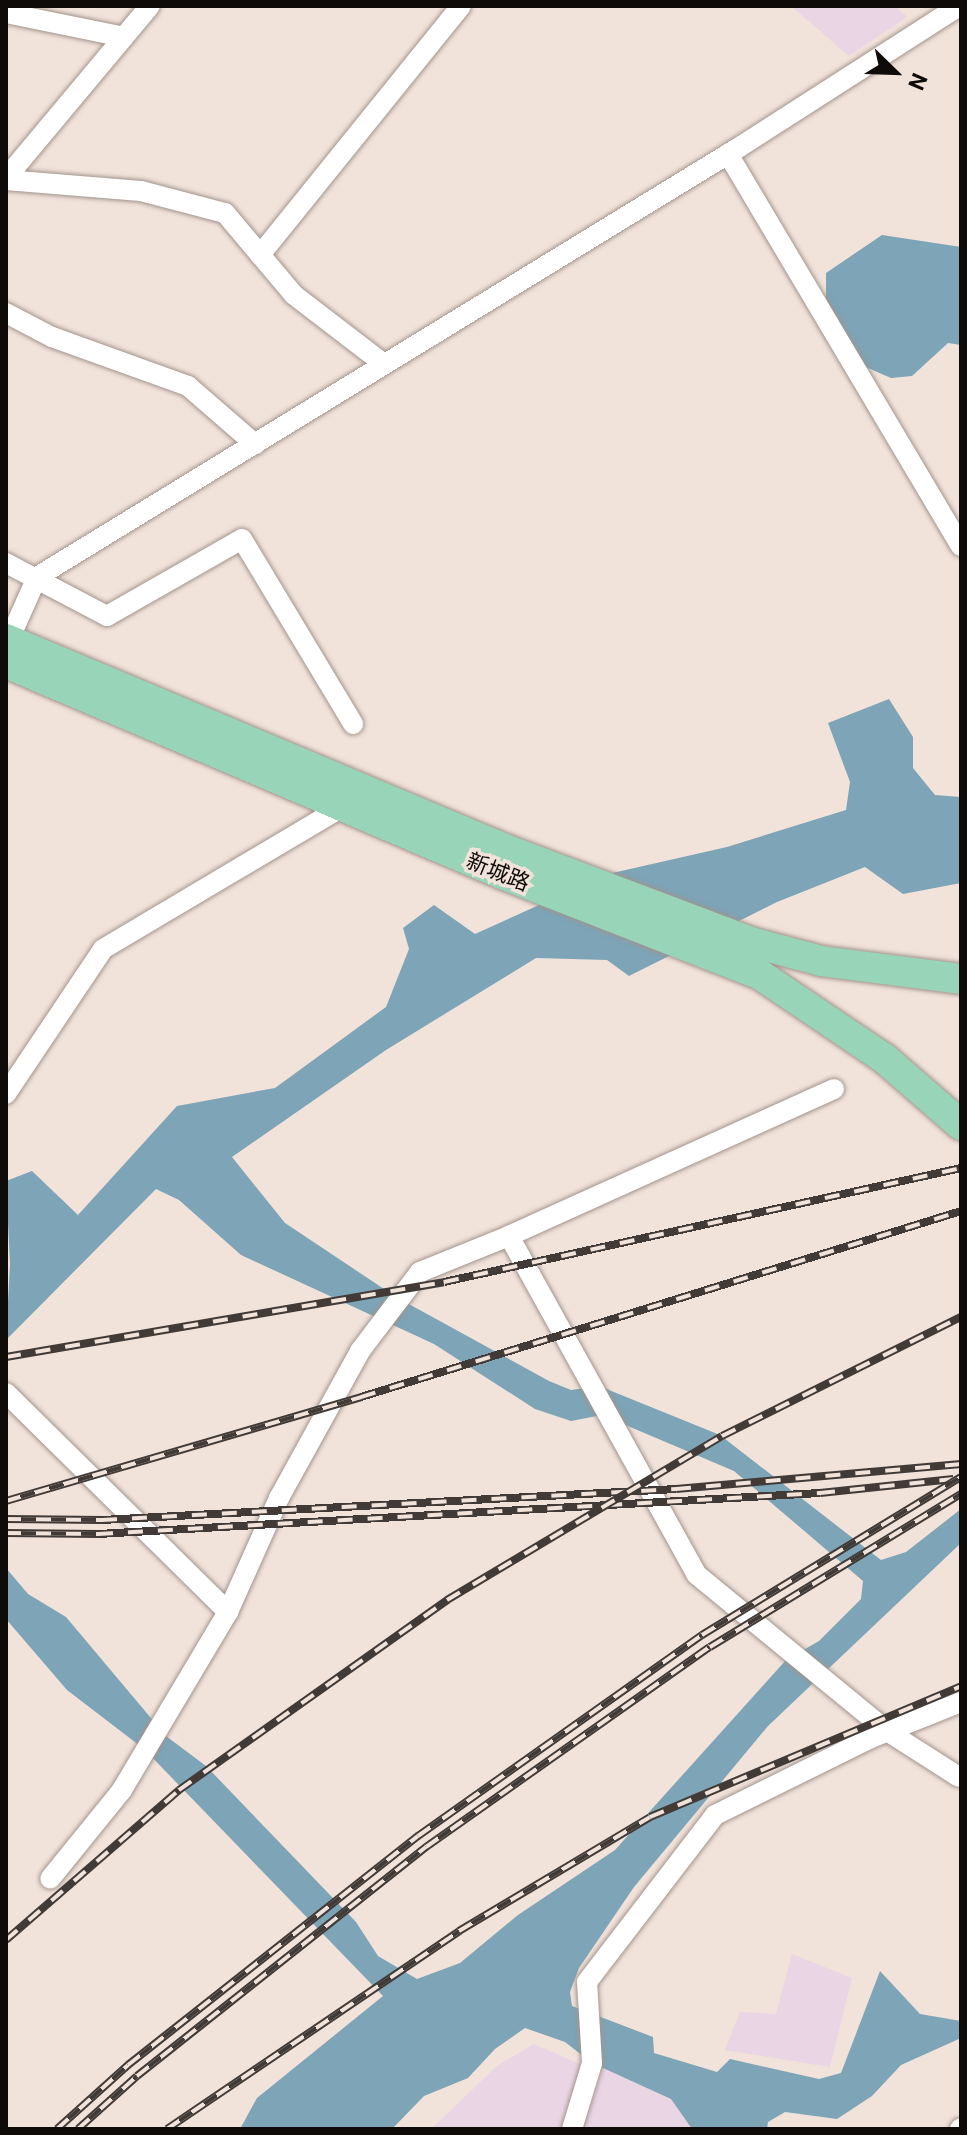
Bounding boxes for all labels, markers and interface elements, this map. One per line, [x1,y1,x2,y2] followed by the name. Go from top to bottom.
[855,32,935,112] north arrow
[903,70,932,94] text: N
[462,847,534,897] street label: 新城路

